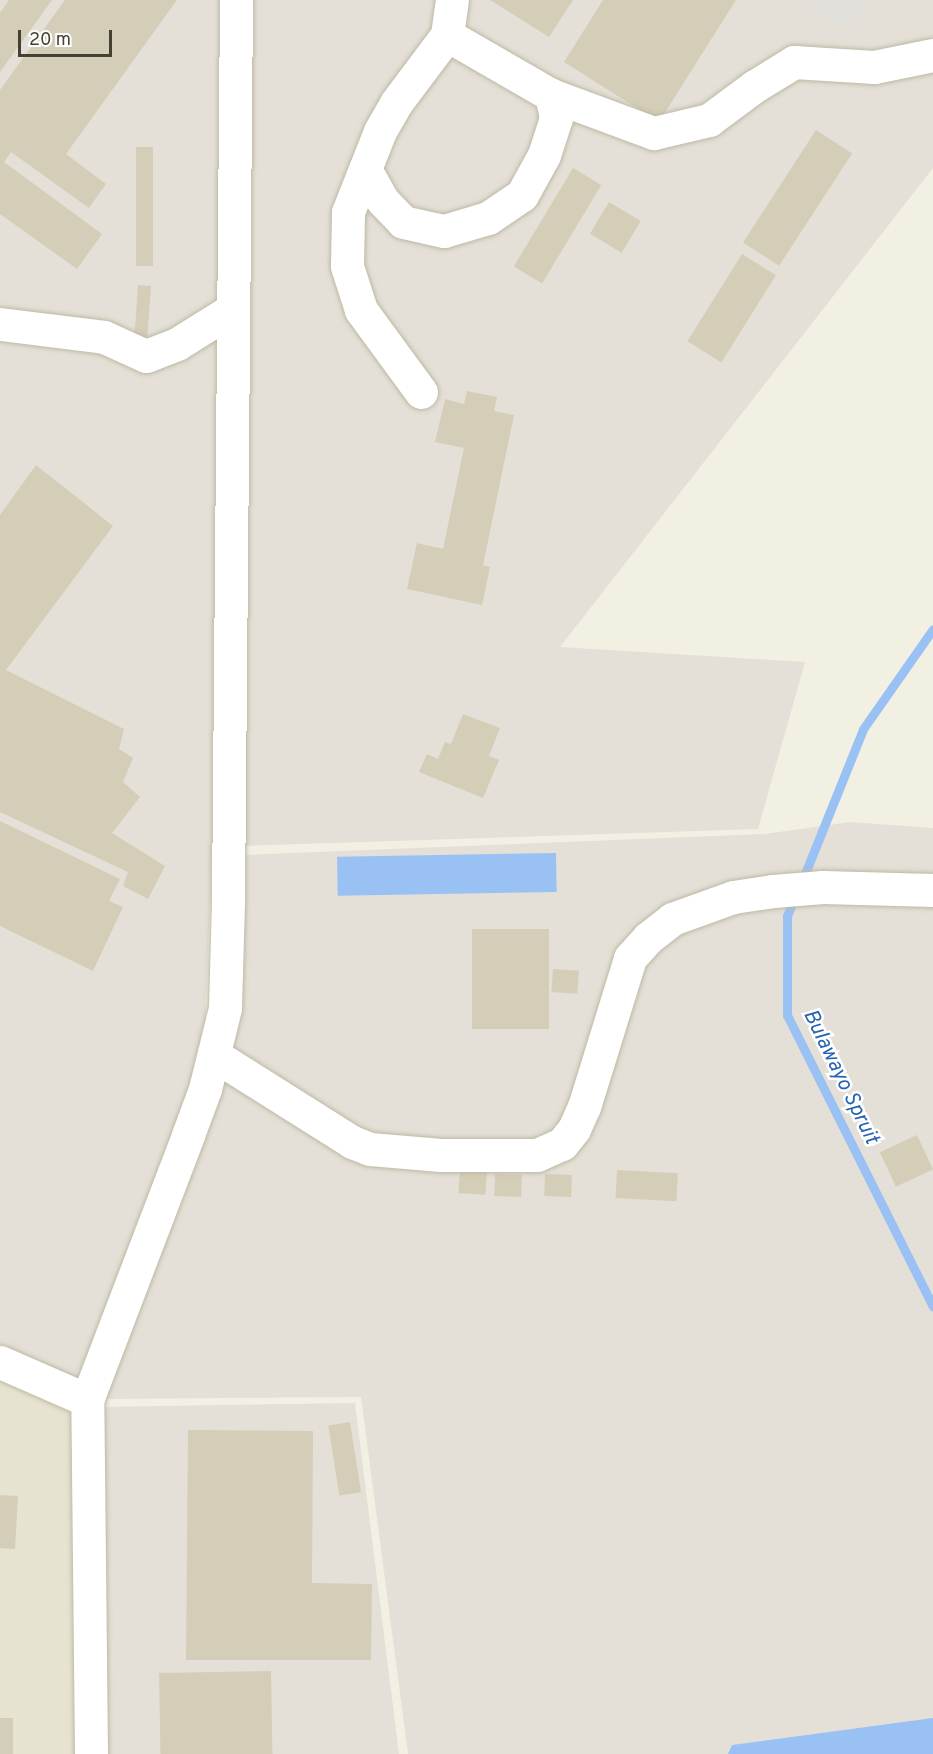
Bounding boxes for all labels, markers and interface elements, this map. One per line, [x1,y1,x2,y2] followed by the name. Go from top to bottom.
[21,18,116,56] scale bar
[29,29,71,52] text: 20 m
[796,1005,884,1149] water label: Bulawayo Spruit

